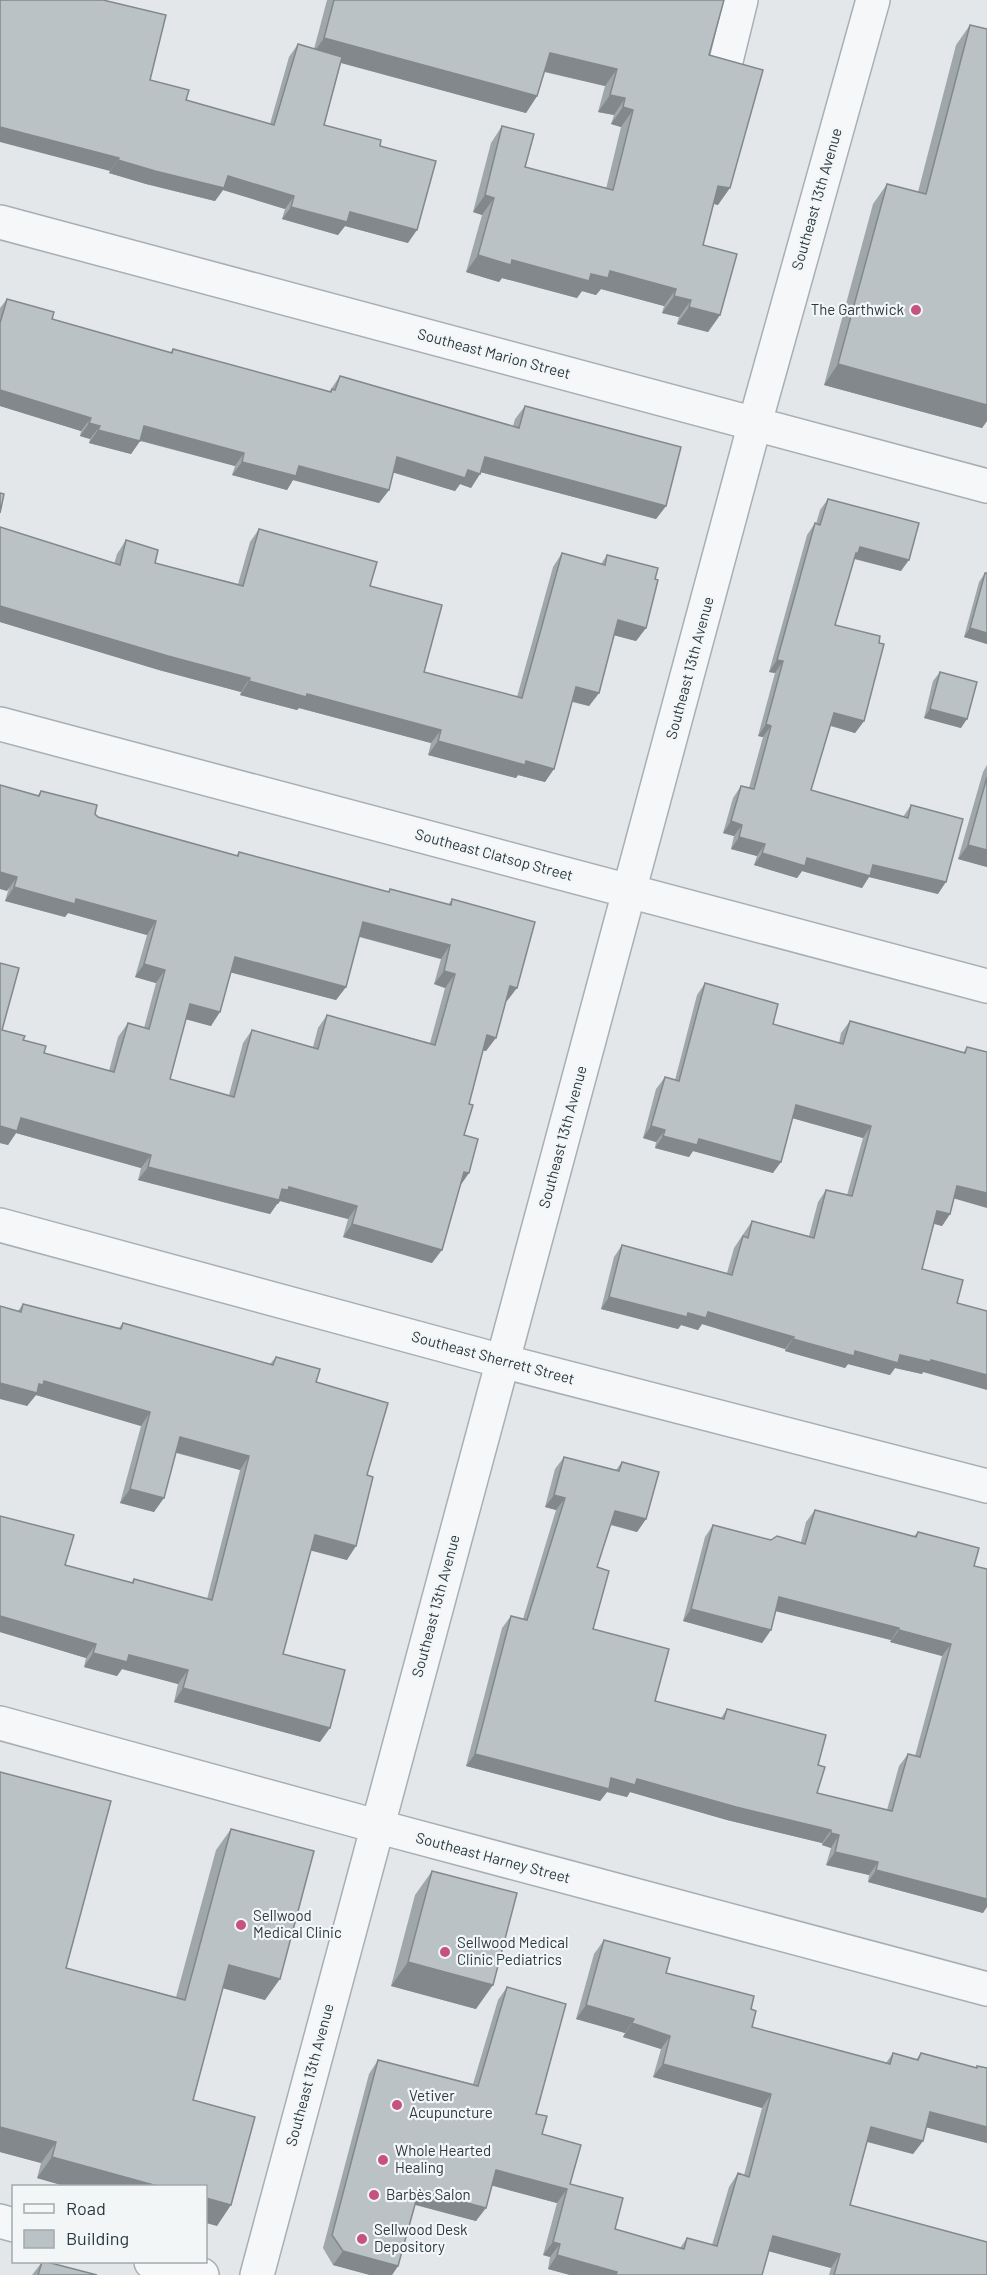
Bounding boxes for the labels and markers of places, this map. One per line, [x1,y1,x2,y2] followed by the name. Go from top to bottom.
[811,300,904,318] place label: The Garthwick
[909,303,923,317] marker: The Garthwick
[253,1906,342,1941] place label: Sellwood Medical Clinic
[234,1918,248,1932] marker: Sellwood Medical Clinic
[457,1933,568,1968] place label: Sellwood Medical Clinic Pediatrics
[438,1945,452,1959] marker: Sellwood Medical Clinic Pediatrics
[409,2086,493,2121] place label: Vetiver Acupuncture
[390,2098,404,2112] marker: Vetiver Acupuncture
[395,2141,491,2176] place label: Whole Hearted Healing
[376,2153,390,2167] marker: Whole Hearted Healing
[386,2185,471,2203] place label: Barbès Salon
[367,2188,381,2202] marker: Barbès Salon
[374,2220,468,2255] place label: Sellwood Desk Depository
[355,2232,369,2246] marker: Sellwood Desk Depository

